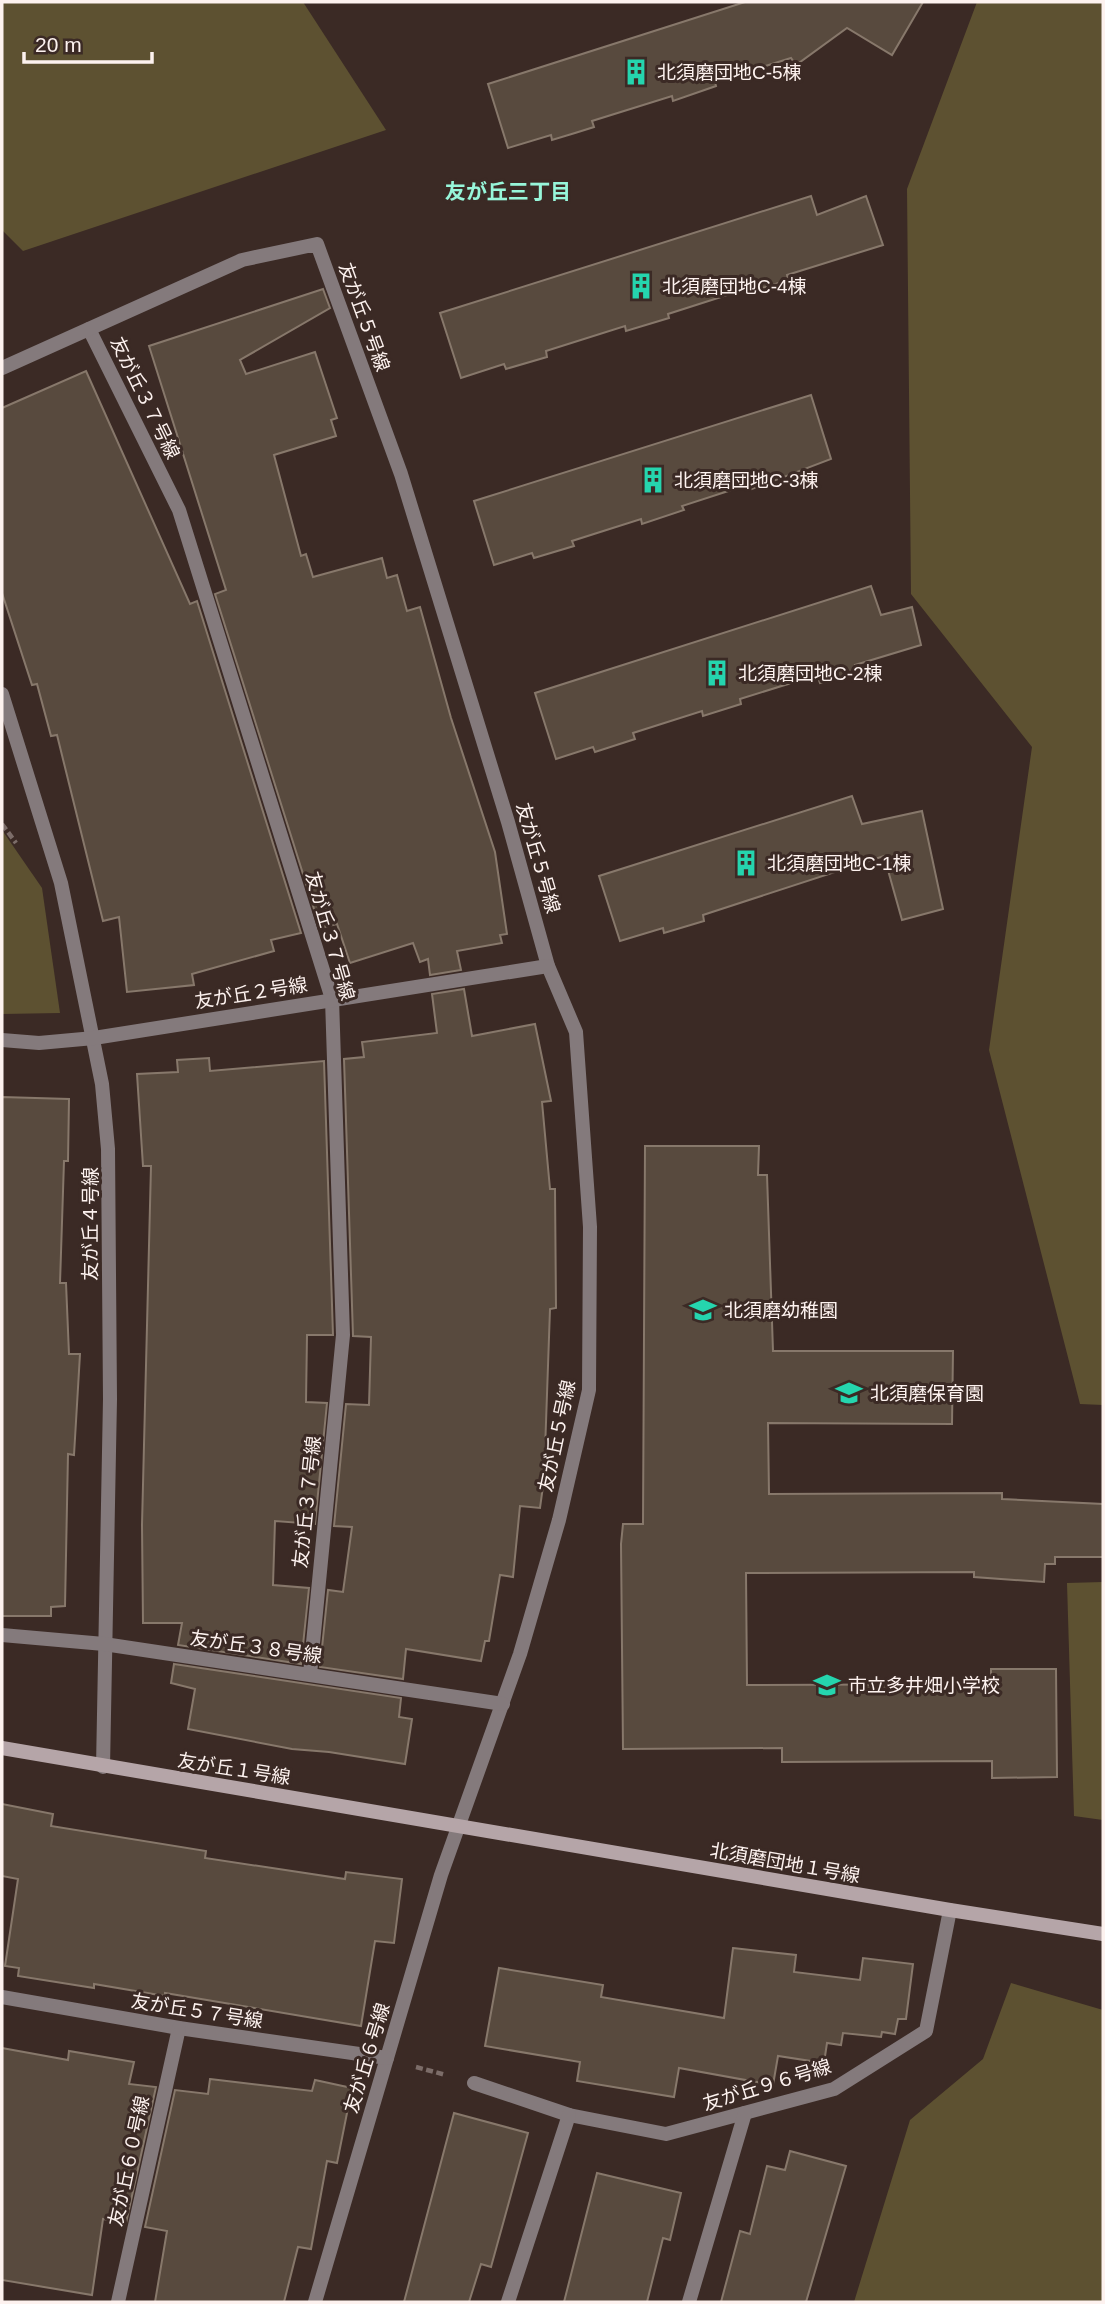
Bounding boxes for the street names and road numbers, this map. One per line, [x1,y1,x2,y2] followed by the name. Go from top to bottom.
[335,260,393,374] street label: 友が丘５号線
[106,334,184,462] street label: 友が丘３７号線
[512,800,564,916] street label: 友が丘５号線
[302,869,358,1003] street label: 友が丘３７号線
[193,974,309,1012] street label: 友が丘２号線
[80,1167,101,1281] street label: 友が丘４号線
[535,1378,579,1494] street label: 友が丘５号線
[290,1435,324,1569] street label: 友が丘３７号線
[189,1627,323,1667] street label: 友が丘３８号線
[176,1750,292,1788] street label: 友が丘１号線
[708,1839,862,1887] street label: 北須磨団地１号線
[130,1990,264,2032] street label: 友が丘５７号線
[340,2000,394,2116] street label: 友が丘６号線
[700,2056,834,2114] street label: 友が丘９６号線
[105,2094,153,2228] street label: 友が丘６０号線

